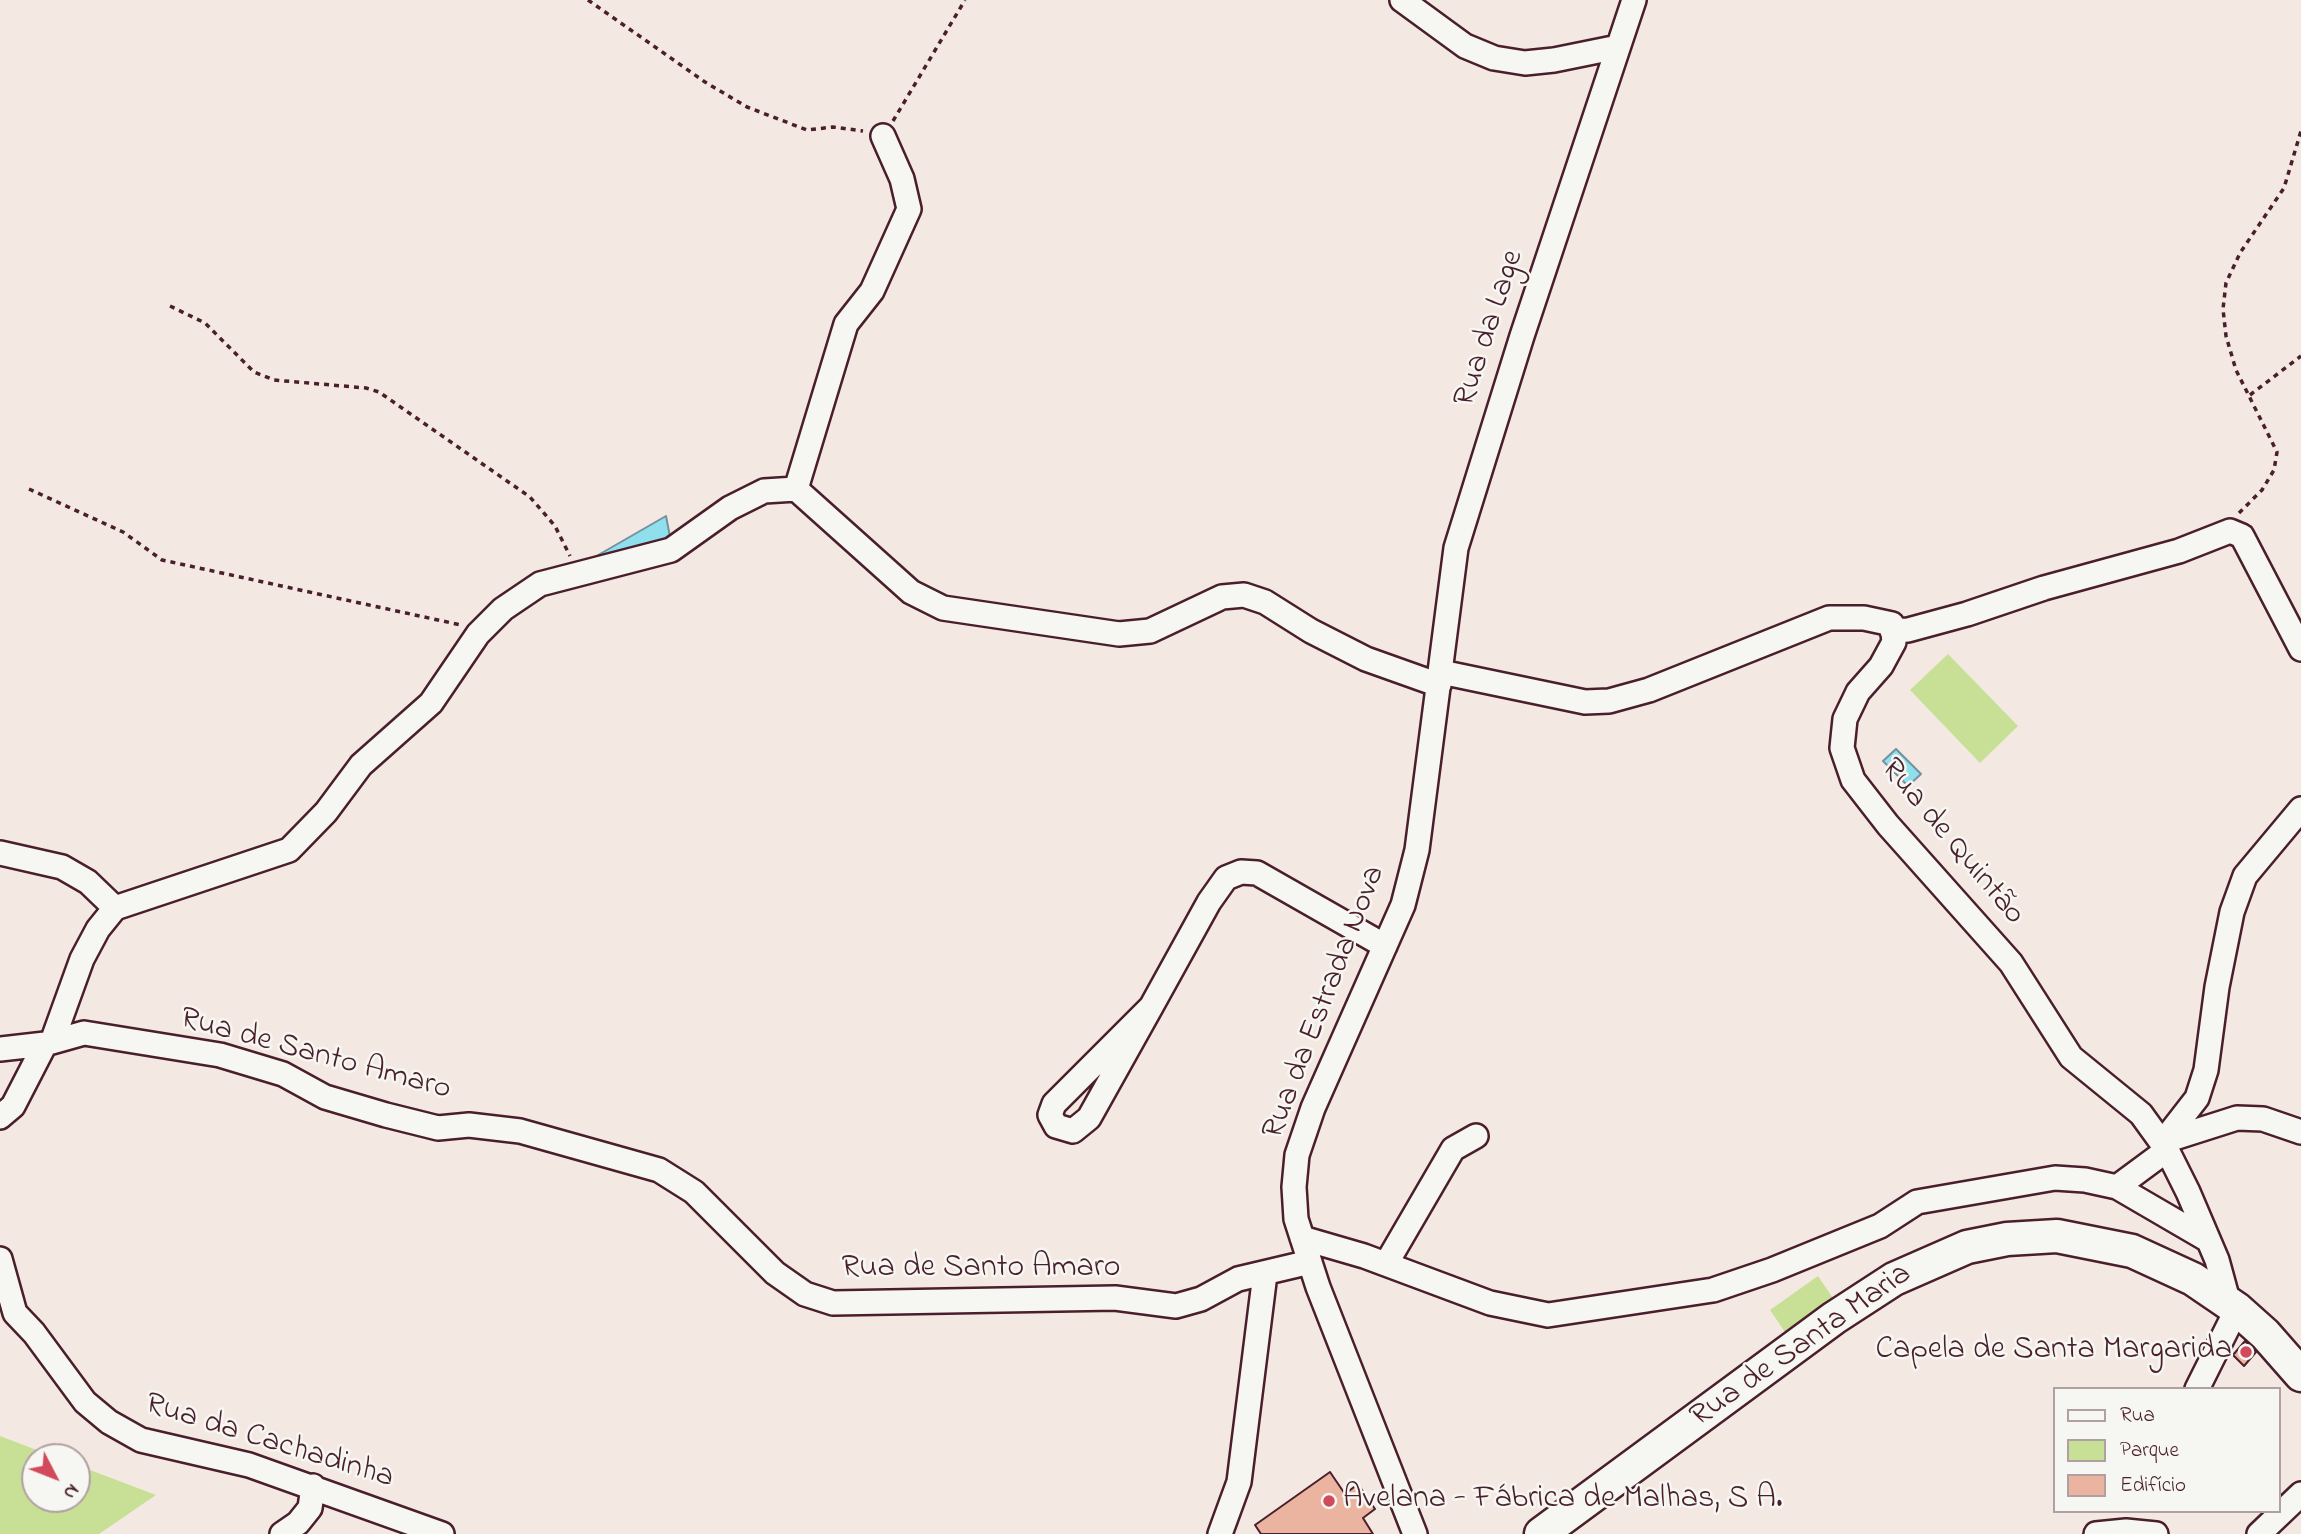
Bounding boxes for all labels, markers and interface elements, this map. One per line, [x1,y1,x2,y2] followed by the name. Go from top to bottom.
[1448,246,1534,412] street label: Rua da Lage
[1870,752,2032,934] street label: Rua de Quintão
[1256,861,1396,1145] street label: Rua da Estrada Nova
[175,1001,455,1111] street label: Rua de Santo Amaro
[842,1251,1120,1289] street label: Rua de Santo Amaro
[1684,1256,1920,1438] street label: Rua de Santa Maria
[1876,1333,2232,1371] place label: Capela de Santa Margarida
[2238,1344,2254,1360] marker: Capela de Santa Margarida
[140,1387,398,1499] street label: Rua da Cachadinha
[2052,1387,2280,1513] legend
[2120,1401,2155,1431] text: Rua
[2120,1436,2179,1466] text: Parque
[21,1443,91,1513] north arrow
[2120,1471,2186,1501] text: Edifício
[56,1477,85,1505] text: N
[1343,1482,1783,1520] place label: Avelana - Fábrica de Malhas, S A.
[1321,1493,1337,1509] marker: Avelana - Fábrica de Malhas, S A.

